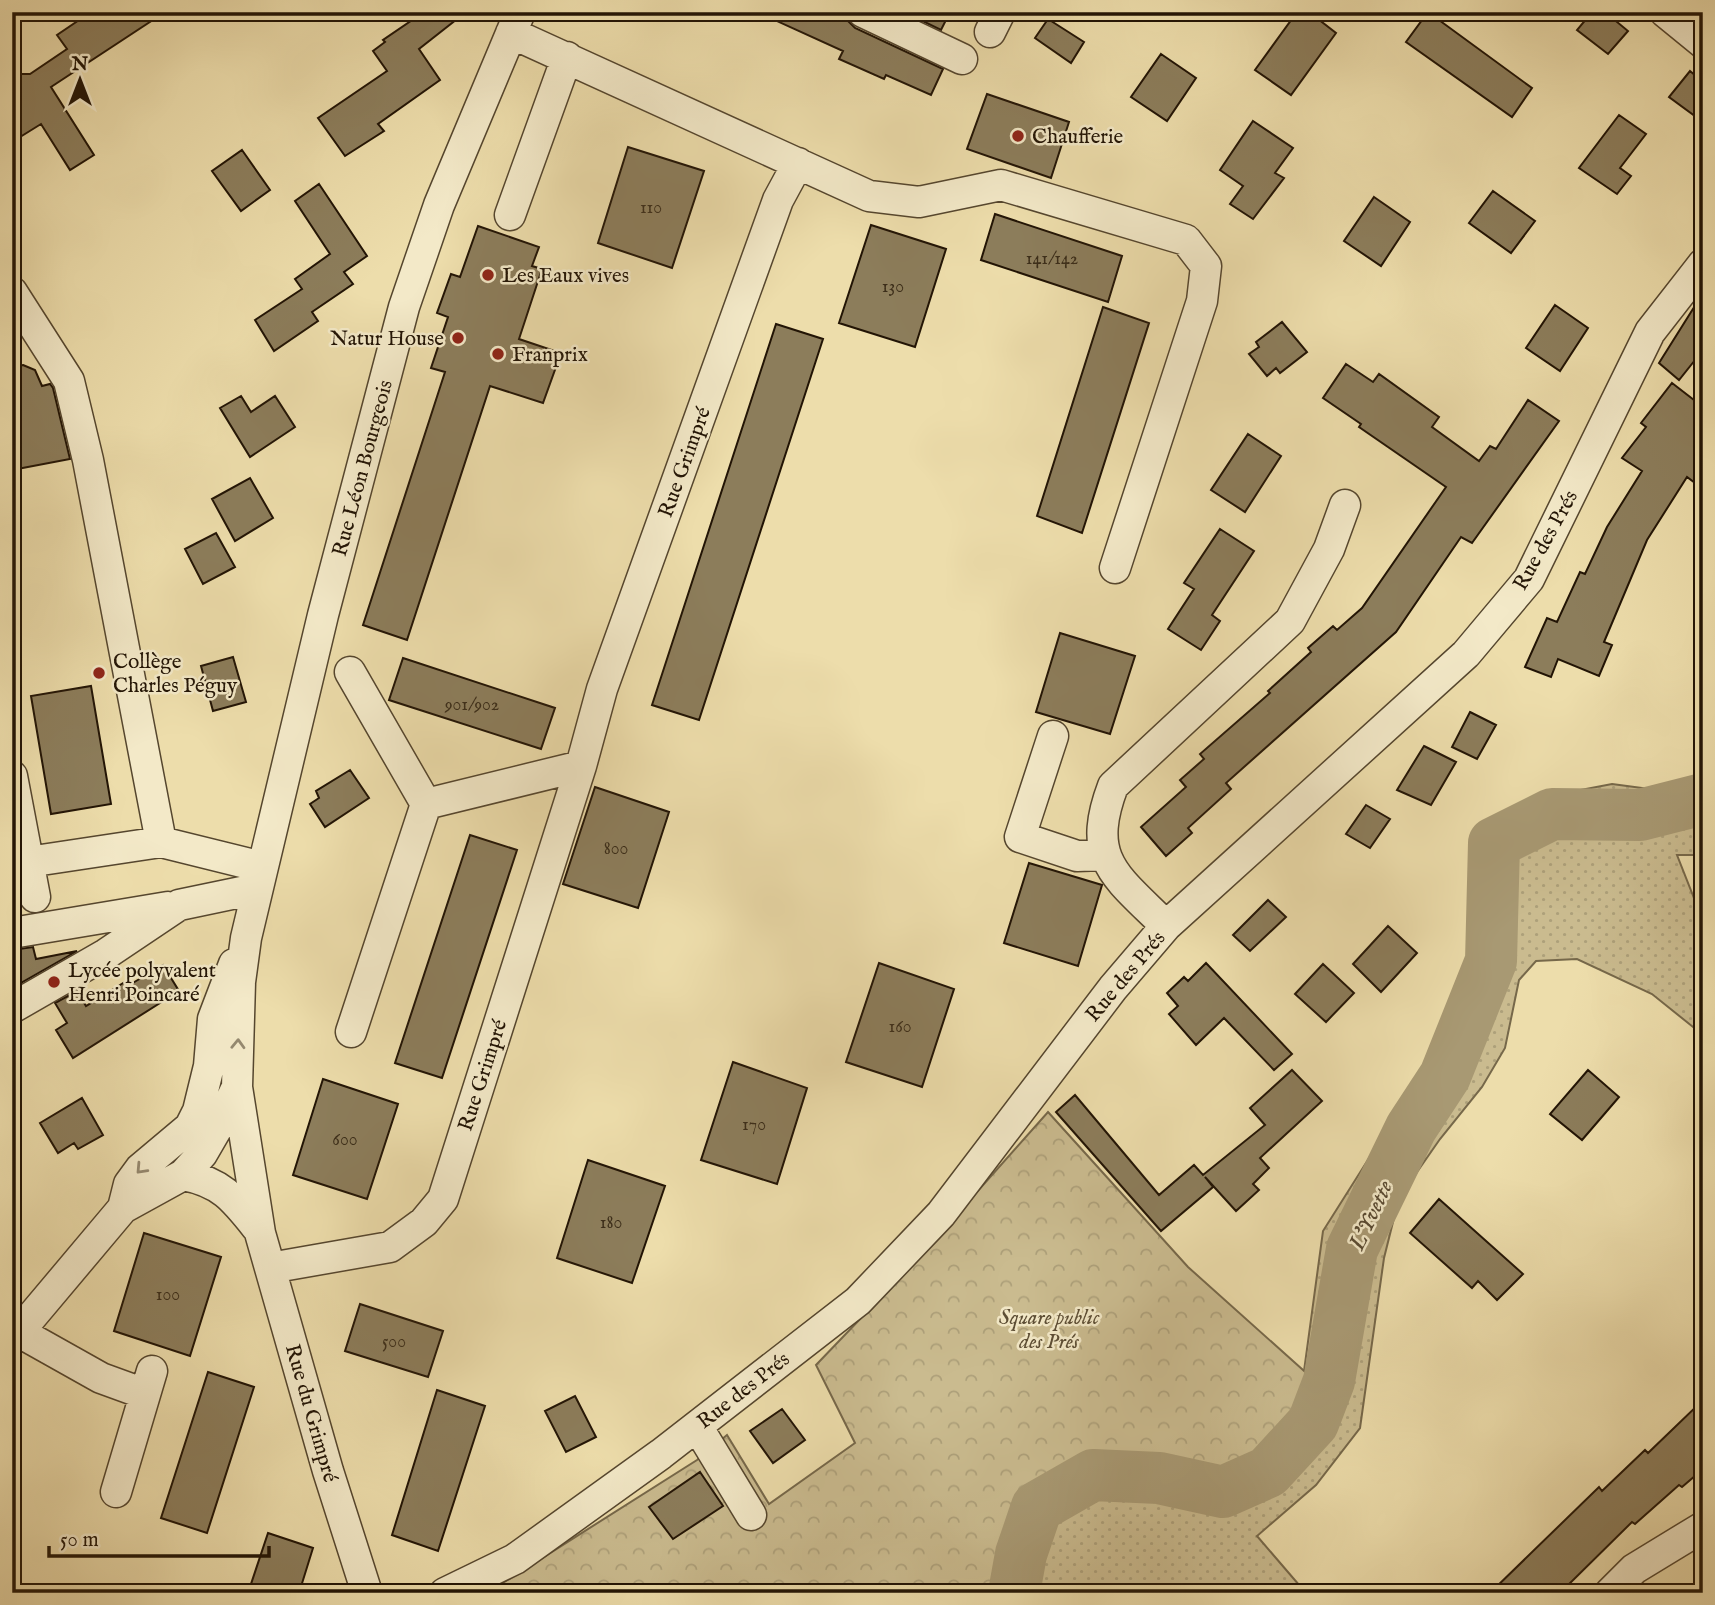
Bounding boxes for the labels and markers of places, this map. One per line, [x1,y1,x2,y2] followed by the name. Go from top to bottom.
[1032,124,1124,151] place label: Chaufferie
[1010,128,1026,144] marker: Chaufferie
[502,263,629,290] place label: Les Eaux vives
[480,267,496,283] marker: Les Eaux vives
[330,326,444,353] place label: Natur House
[450,330,466,346] marker: Natur House
[512,342,588,369] place label: Franprix
[490,346,506,362] marker: Franprix
[113,649,238,700] place label: Collège Charles Péguy
[91,665,107,681] marker: Collège Charles Péguy
[68,958,216,1009] place label: Lycée polyvalent Henri Poincaré
[46,974,62,990] marker: Lycée polyvalent Henri Poincaré

